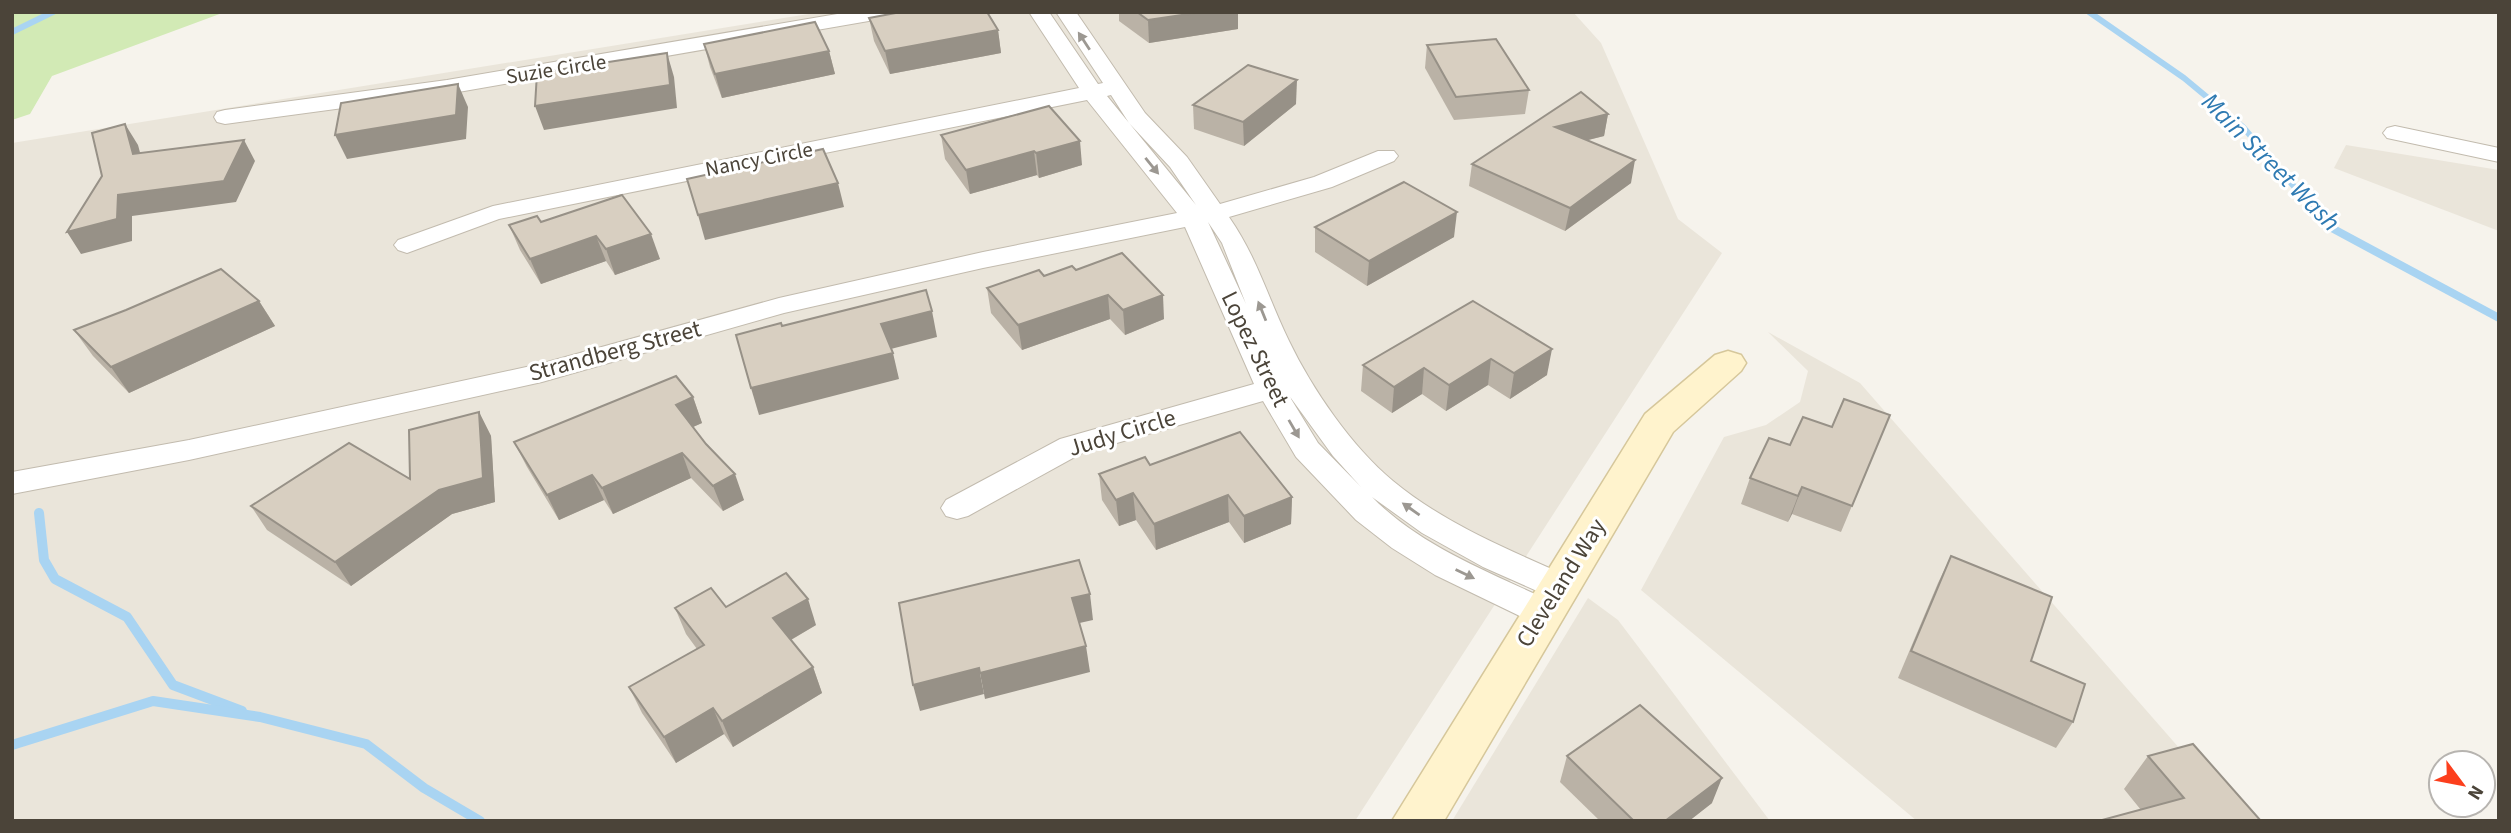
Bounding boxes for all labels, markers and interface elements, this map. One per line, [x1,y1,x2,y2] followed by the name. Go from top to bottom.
[1078,31,1091,51] one-way arrow
[504,46,608,92] street label: Suzie Circle
[2193,84,2349,240] water label: Main Street Wash
[703,134,815,184] street label: Nancy Circle
[1144,157,1159,175] one-way arrow
[1212,285,1298,413] street label: Lopez Street
[1257,300,1268,321] one-way arrow
[525,311,705,391] street label: Strandberg Street
[1064,400,1180,466] street label: Judy Circle
[1288,420,1301,439] one-way arrow
[1402,502,1420,516] one-way arrow
[1507,512,1615,654] street label: Cleveland Way
[1455,569,1475,580] one-way arrow
[2427,749,2497,819] north arrow
[2460,780,2490,805] text: N

